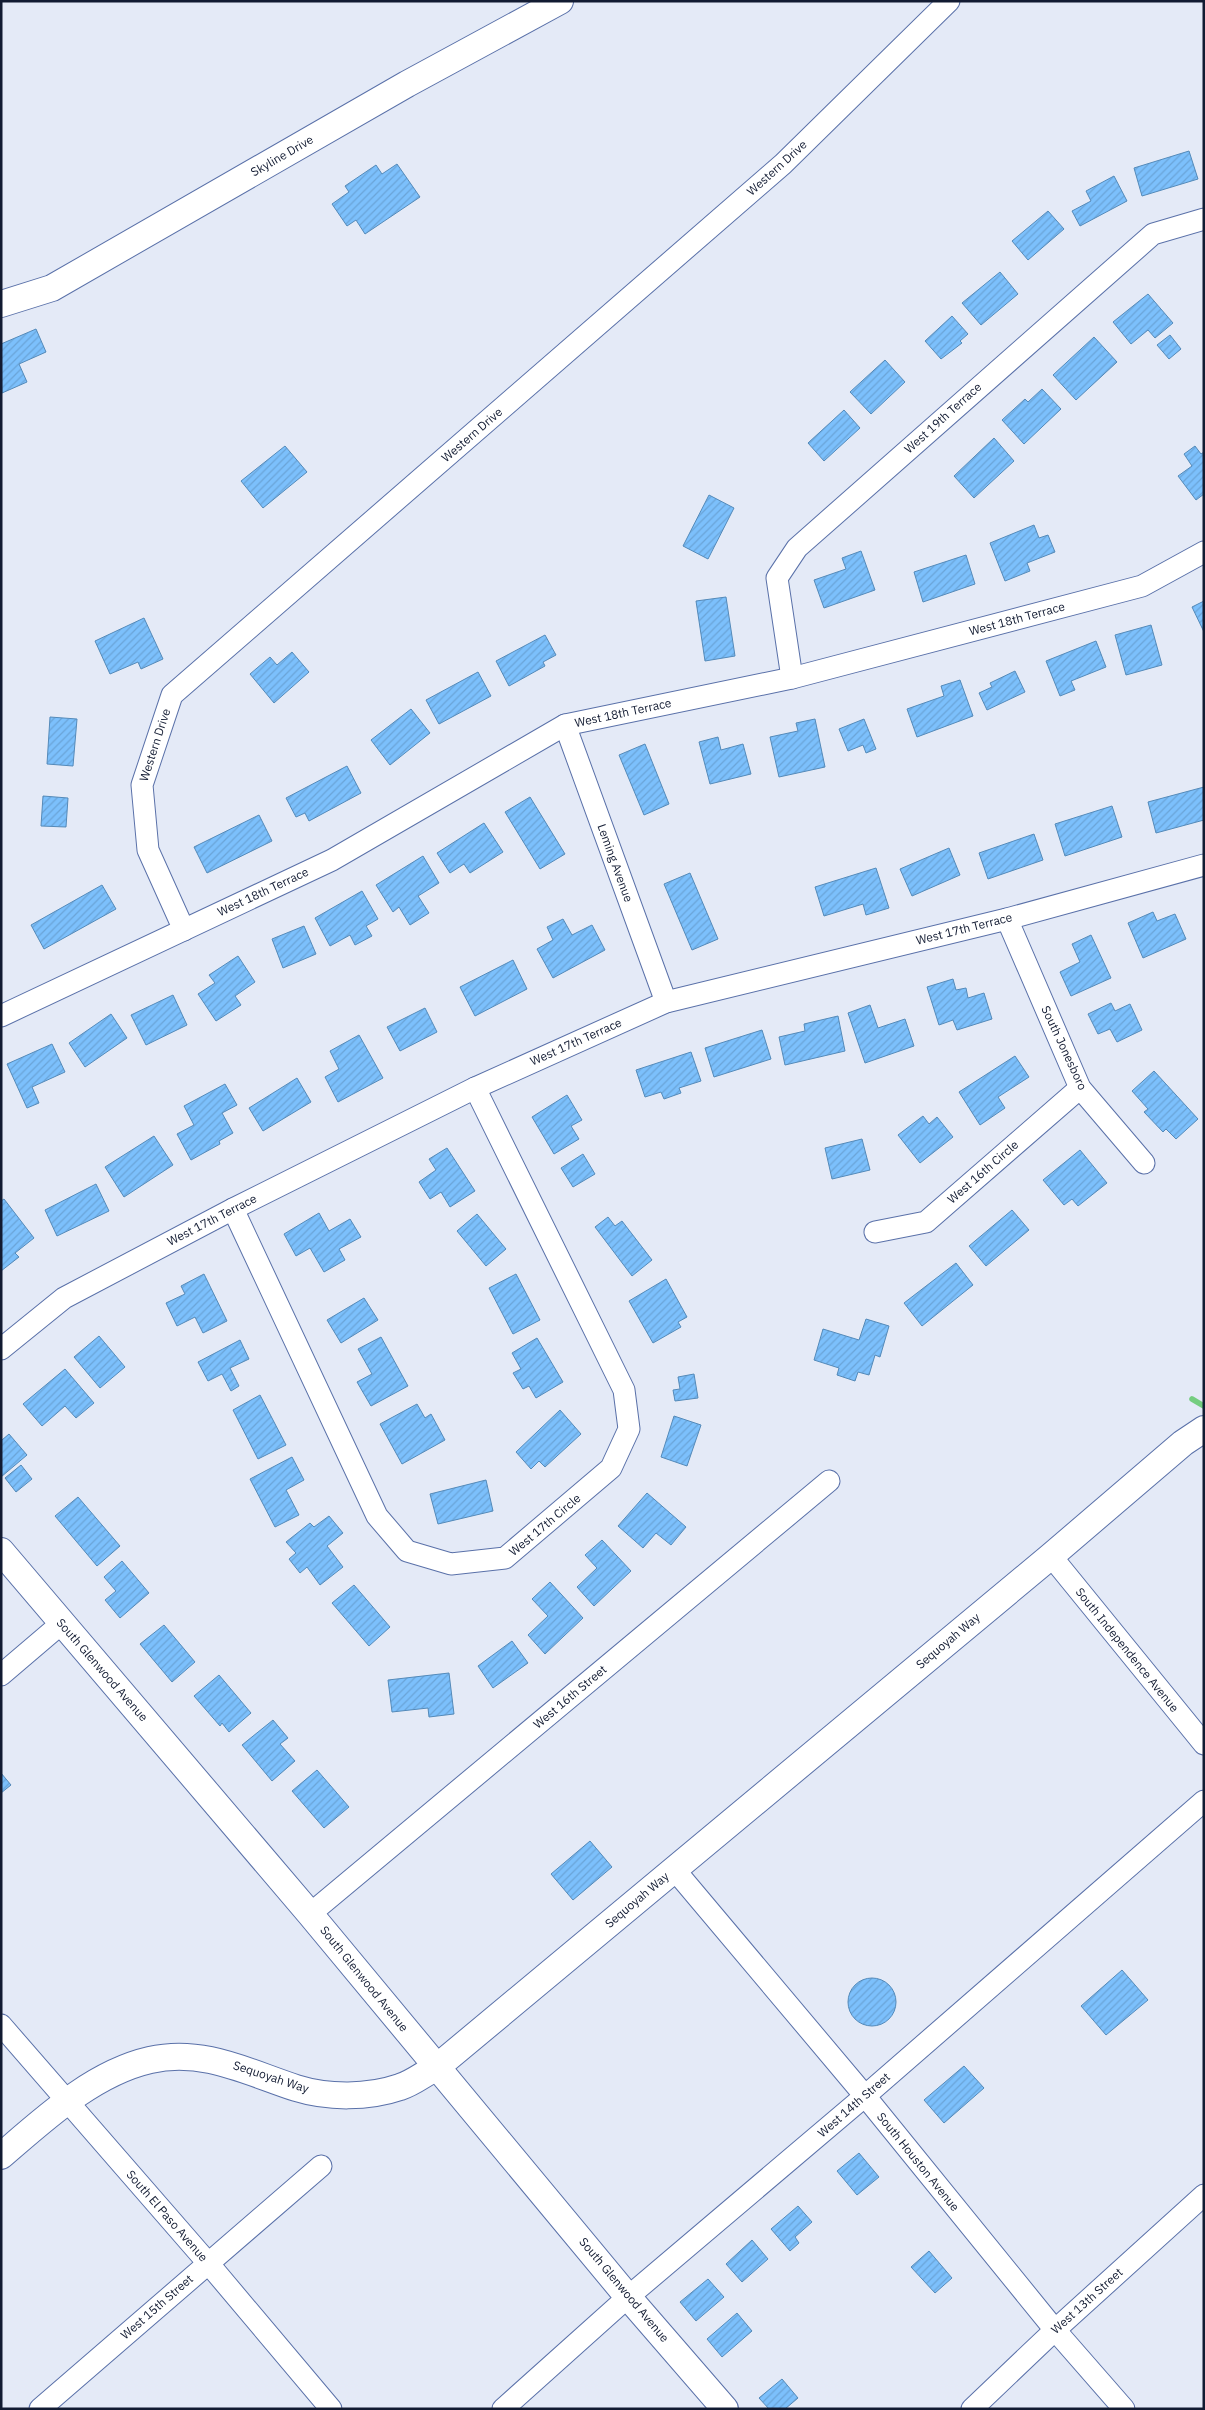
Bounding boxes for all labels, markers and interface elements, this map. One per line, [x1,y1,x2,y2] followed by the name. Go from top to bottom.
[248,131,316,179] street label: Skyline Drive
[744,137,810,198] street label: Western Drive
[901,379,985,456] street label: West 19th Terrace
[438,404,505,465] street label: Western Drive
[967,598,1067,639] street label: West 18th Terrace
[573,695,673,730] street label: West 18th Terrace
[136,706,173,783] street label: Western Drive
[594,822,637,904] street label: Leming Avenue
[215,864,311,919] street label: West 18th Terrace
[914,909,1014,948] street label: West 17th Terrace
[1038,1003,1091,1093] street label: South Jonesboro
[528,1014,624,1068] street label: West 17th Terrace
[944,1137,1021,1206] street label: West 16th Circle
[164,1190,259,1249] street label: West 17th Terrace
[506,1490,584,1559] street label: West 17th Circle
[1073,1584,1182,1715] street label: South Independence Avenue
[913,1610,983,1672] street label: Sequoyah Way
[53,1615,152,1725] street label: South Glenwood Avenue
[530,1662,609,1732] street label: West 16th Street
[602,1869,672,1931] street label: Sequoyah Way
[317,1923,412,2035] street label: South Glenwood Avenue
[231,2057,311,2096] street label: Sequoyah Way
[814,2069,893,2140] street label: West 14th Street
[874,2109,963,2214] street label: South Houston Avenue
[124,2167,212,2265] street label: South El Paso Avenue
[576,2234,673,2345] street label: South Glenwood Avenue
[1048,2265,1126,2337] street label: West 13th Street
[117,2271,196,2342] street label: West 15th Street

